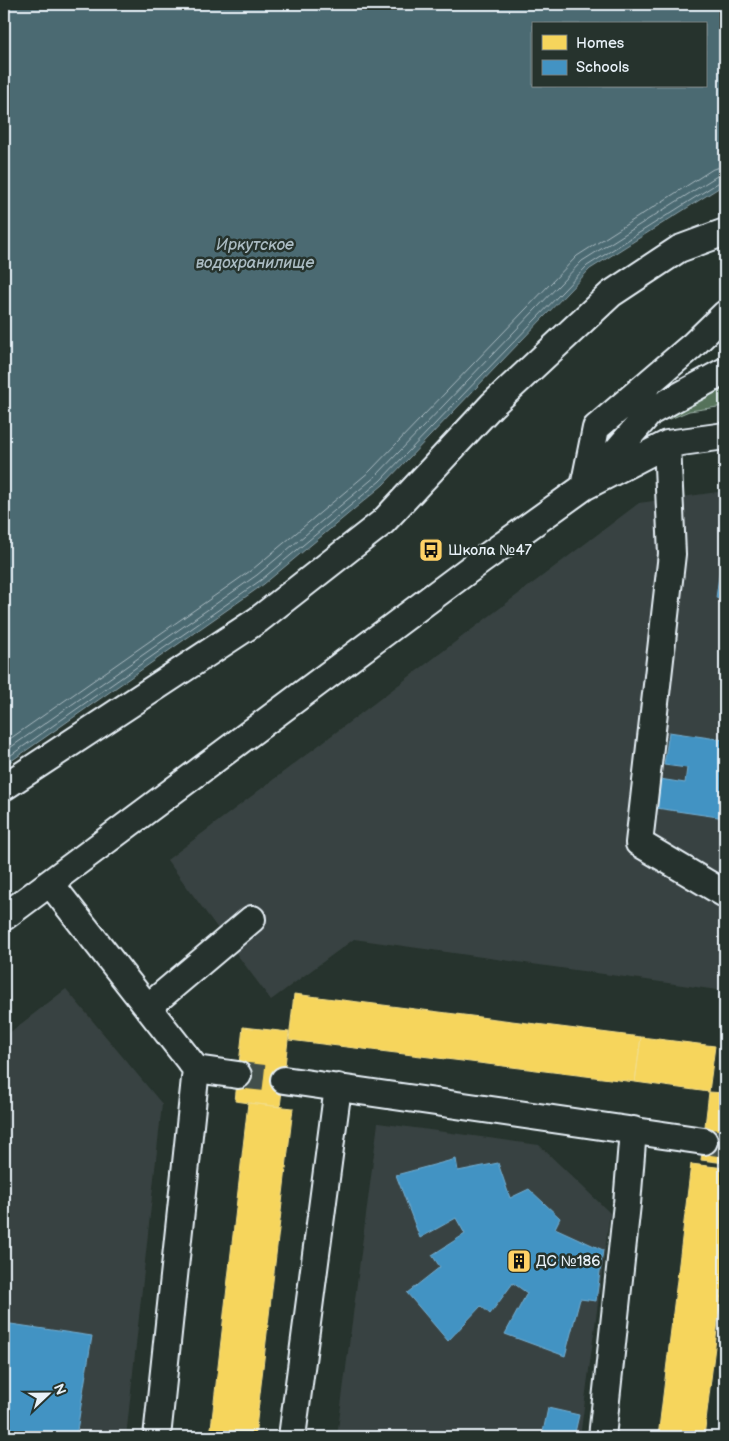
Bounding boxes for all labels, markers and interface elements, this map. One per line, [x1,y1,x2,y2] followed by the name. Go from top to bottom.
[532,22,706,88] legend
[576,34,625,53] text: Homes
[576,58,630,77] text: Schools
[196,236,314,273] water label: Иркутское водохранилище
[418,537,444,563] bus stop icon: Школа №47
[448,541,533,560] place label: Школа №47
[506,1248,532,1274] building icon: ДС №186
[536,1252,600,1271] place label: ДС №186
[22,1368,72,1418] north arrow
[50,1381,69,1397] text: N

